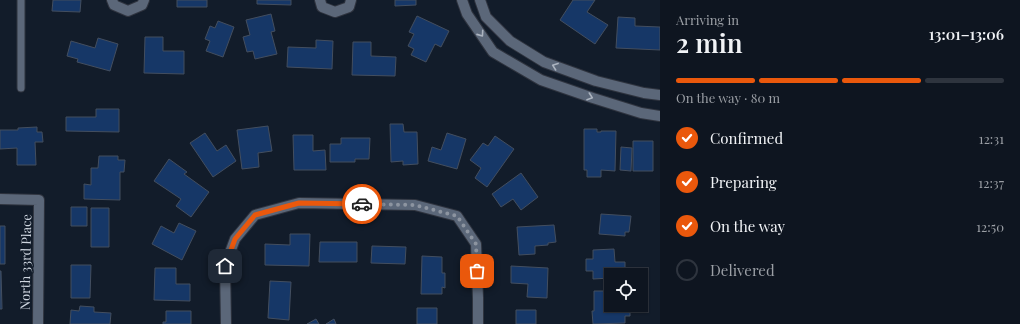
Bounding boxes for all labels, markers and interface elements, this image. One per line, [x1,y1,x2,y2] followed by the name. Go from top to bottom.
[676,11,739,28] text: Arriving in
[929,24,1004,44] text: 13:01–13:06
[676,25,742,60] text: 2 min
[476,30,484,37] one-way arrow
[552,62,559,71] one-way arrow
[676,89,780,106] text: On the way · 80 m
[587,93,594,101] one-way arrow
[676,127,698,149] icon: check
[710,128,783,148] text: Confirmed
[979,130,1004,147] text: 12:31
[676,171,698,193] icon: check
[710,172,777,192] text: Preparing
[978,174,1004,191] text: 12:37
[342,184,382,224] courier
[351,193,373,215] icon: car
[16,213,34,310] street label: North 33rd Place
[676,215,698,237] icon: check
[710,216,785,236] text: On the way
[976,218,1004,235] text: 12:50
[208,249,242,283] pin
[460,254,494,288] pin
[214,255,236,277] icon: home
[466,260,488,282] icon: bag
[710,260,775,280] text: Delivered
[604,268,648,312] map controls
[604,268,648,312] button: locate

